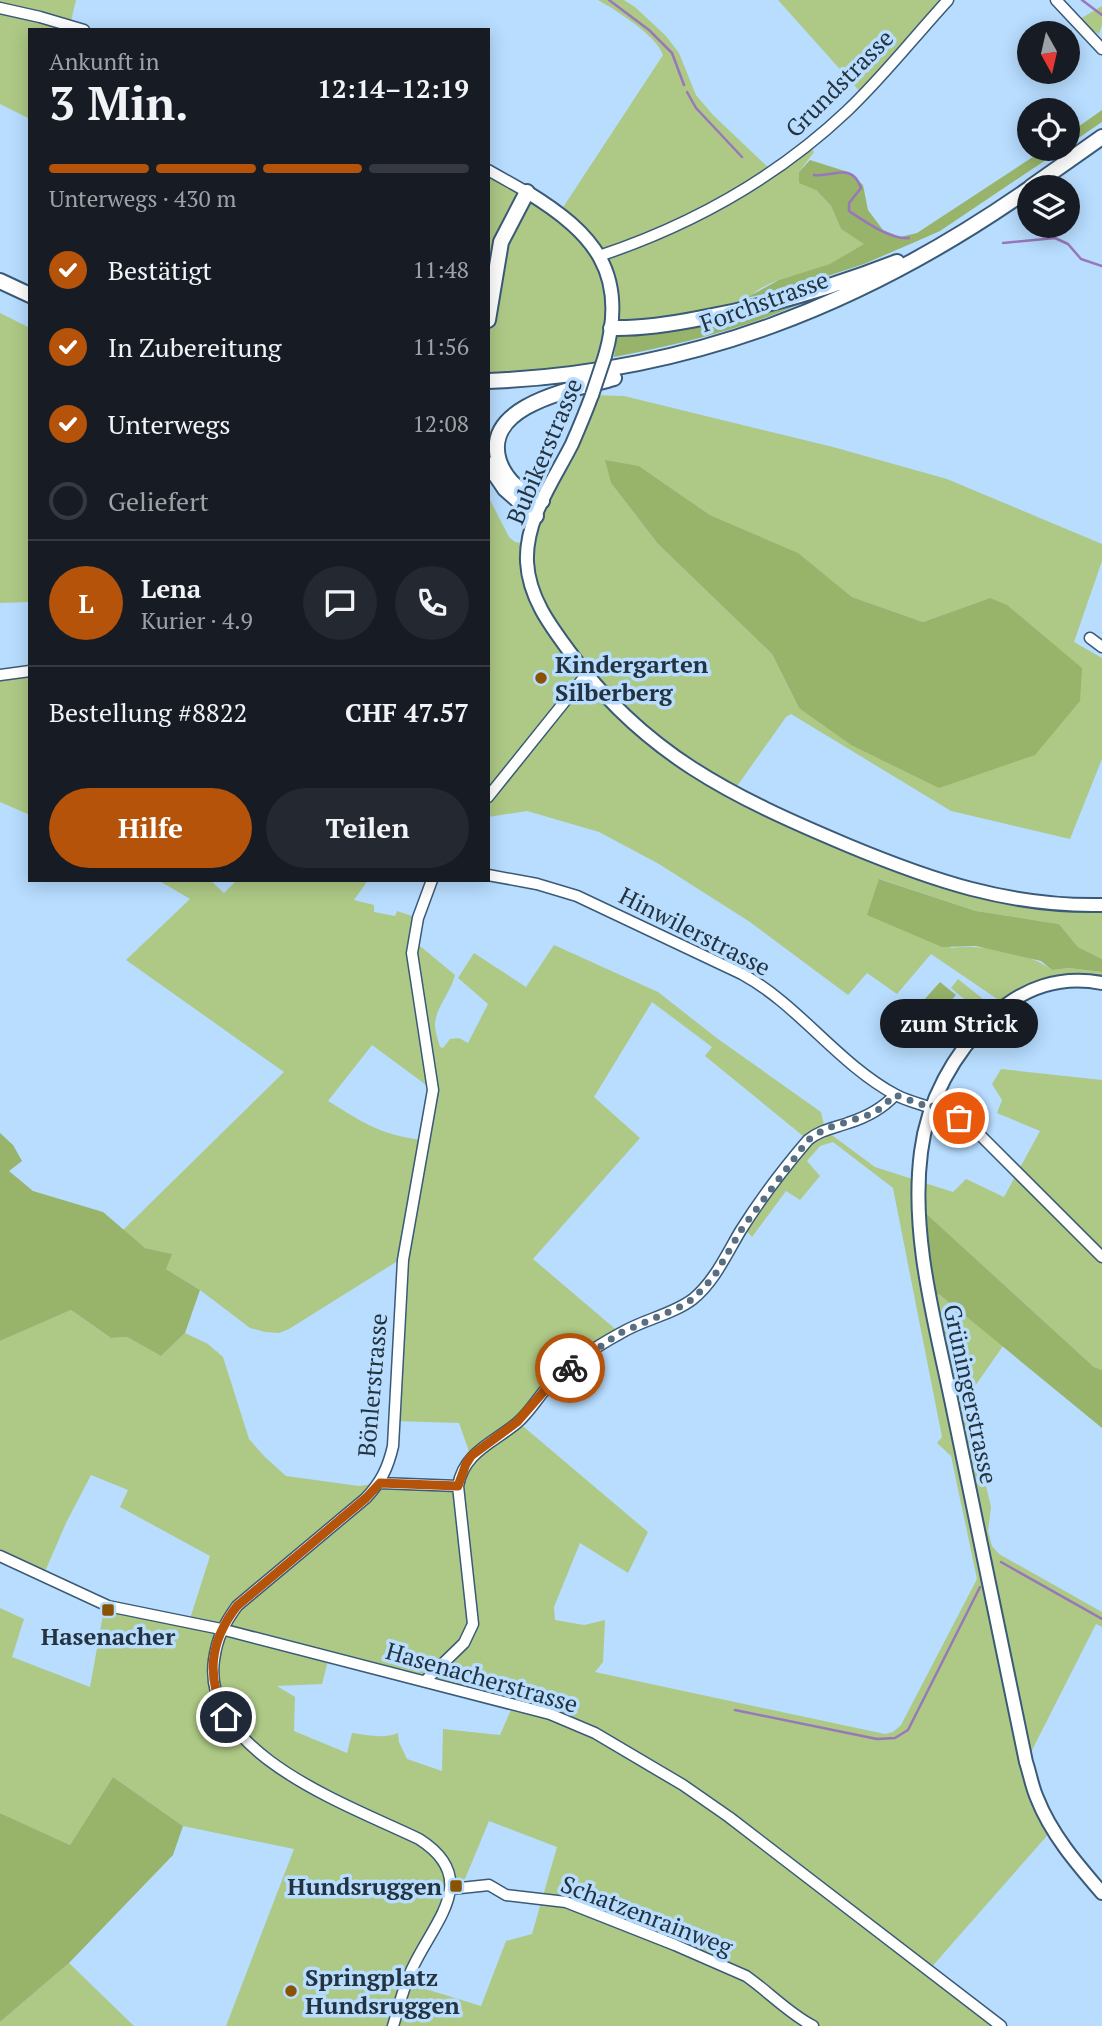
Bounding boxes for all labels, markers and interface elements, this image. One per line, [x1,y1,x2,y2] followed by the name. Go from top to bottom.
[1017,21,1080,84] north arrow
[1017,21,1080,238] map controls
[778,22,900,144] street label: Grundstrasse
[49,46,159,77] text: Ankunft in
[317,71,469,105] text: 12:14–12:19
[49,72,189,133] text: 3 Min.
[1017,98,1080,161] button: locate
[1017,175,1080,238] button: layers
[49,183,236,214] text: Unterwegs · 430 m
[49,251,87,289] icon: check
[108,253,212,287] text: Bestätigt
[412,254,469,285] text: 11:48
[695,263,833,339] street label: Forchstrasse
[49,328,87,366] icon: check
[108,330,282,364] text: In Zubereitung
[412,331,469,362] text: 11:56
[499,373,589,529] street label: Bubikerstrasse
[49,405,87,443] icon: check
[108,407,231,441] text: Unterwegs
[412,408,469,439] text: 12:08
[108,484,209,518] text: Geliefert
[303,566,377,640] button: chat
[395,566,469,640] button: phone
[141,571,201,605] text: Lena
[78,586,94,620] text: L
[141,605,253,636] text: Kurier · 4.9
[555,648,709,708] place label: Kindergarten Silberberg
[533,670,549,686] marker: Kindergarten Silberberg
[49,695,247,729] text: Bestellung #8822
[345,695,469,729] text: CHF 47.57
[49,788,252,868] button: Hilfe
[266,788,469,868] button: Teilen
[614,879,776,983] street label: Hinwilerstrasse
[880,999,1038,1048] callout: zum Strick
[900,1008,1018,1039] text: zum Strick
[929,1088,989,1148] pin
[940,1099,978,1137] icon: bag
[936,1301,1006,1487] street label: Grüningerstrasse
[350,1312,394,1458] street label: Bönlerstrasse
[535,1333,605,1403] courier
[551,1349,589,1387] icon: bike
[100,1602,116,1618] marker: Hasenacher
[41,1620,176,1652] place label: Hasenacher
[382,1634,582,1720] street label: Hasenacherstrasse
[196,1687,256,1747] pin
[207,1698,245,1736] icon: home
[556,1868,738,1963] street label: Schatzenrainweg
[287,1870,443,1902] place label: Hundsruggen
[448,1878,464,1894] marker: Hundsruggen
[305,1961,460,2021] place label: Springplatz Hundsruggen
[283,1983,299,1999] marker: Springplatz Hundsruggen

